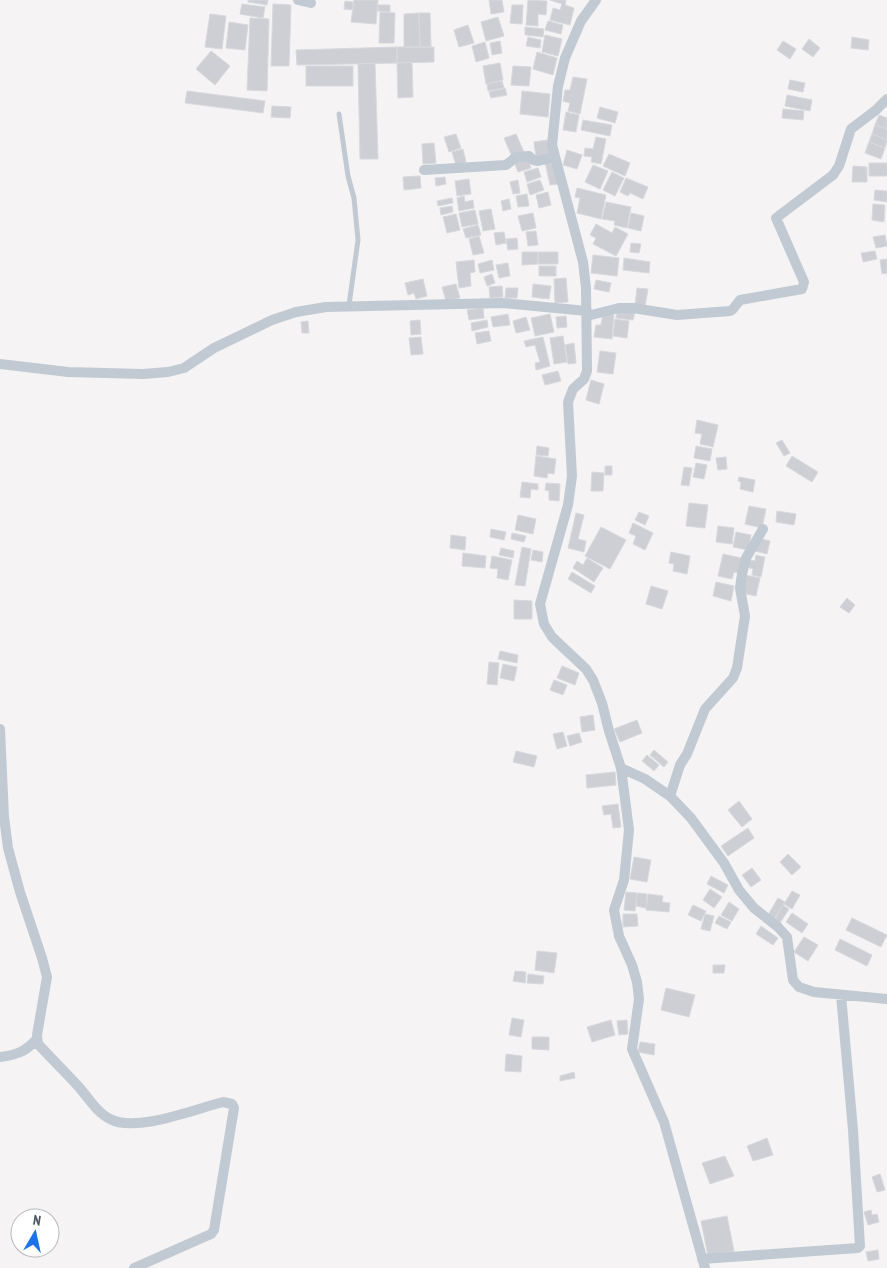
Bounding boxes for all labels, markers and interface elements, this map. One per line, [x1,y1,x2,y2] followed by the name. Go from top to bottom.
[10,1208,60,1258] north arrow
[32,1211,42,1230] text: N

